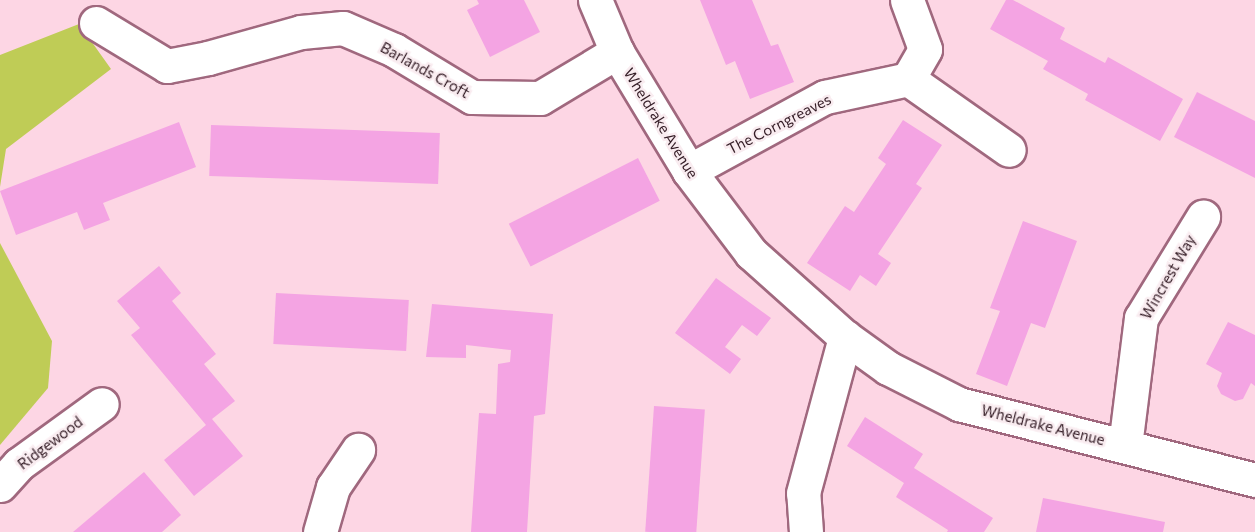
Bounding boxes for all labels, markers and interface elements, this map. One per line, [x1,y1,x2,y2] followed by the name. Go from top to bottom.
[377,38,473,102] street label: Barlands Croft
[620,65,702,181] street label: Wheldrake Avenue
[724,90,834,158] street label: The Corngreaves
[1137,232,1199,322] street label: Wincrest Way
[979,401,1107,449] street label: Wheldrake Avenue
[14,413,86,473] street label: Ridgewood

